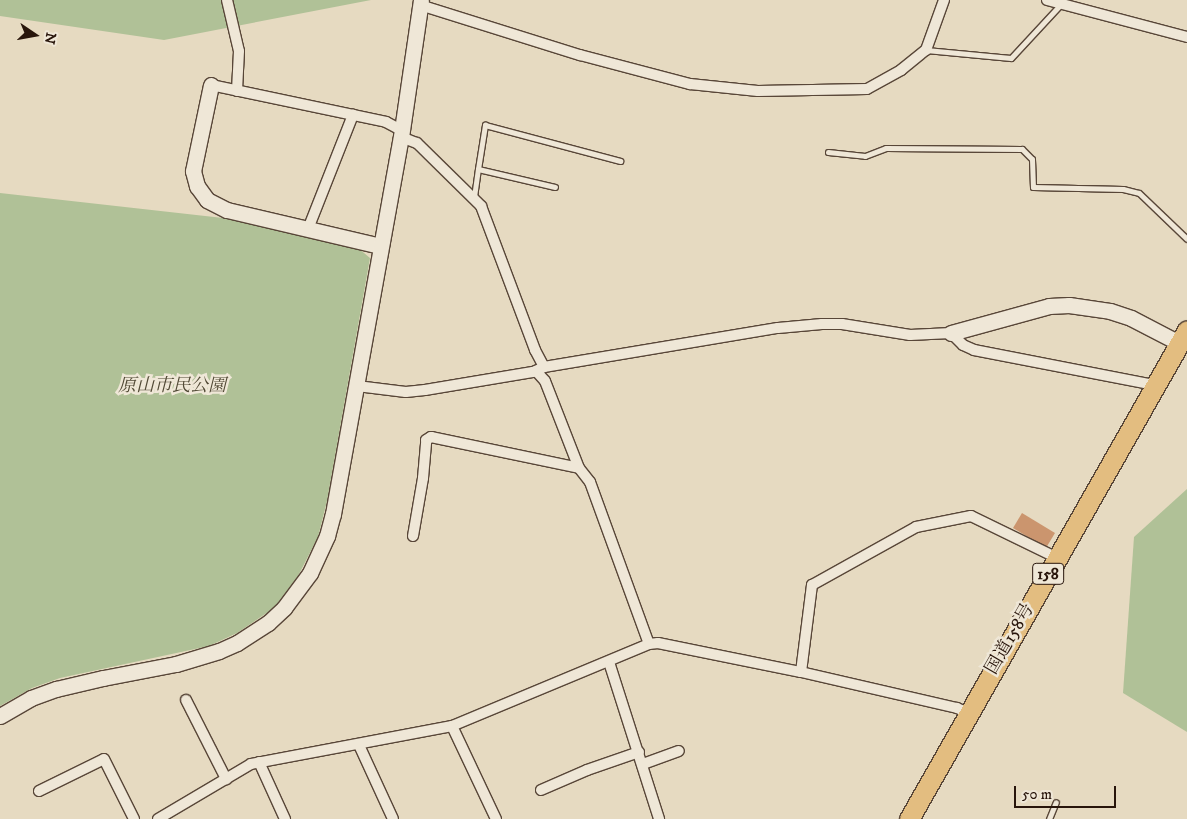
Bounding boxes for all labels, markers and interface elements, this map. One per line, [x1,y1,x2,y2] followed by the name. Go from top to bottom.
[10,10,60,60] north arrow
[40,31,60,46] text: N
[118,375,226,397] park label: 原山市民公園
[1032,560,1064,588] road number: 158
[981,600,1039,678] street label: 国道158号
[1017,776,1120,808] scale bar
[1022,785,1052,804] text: 50 m

